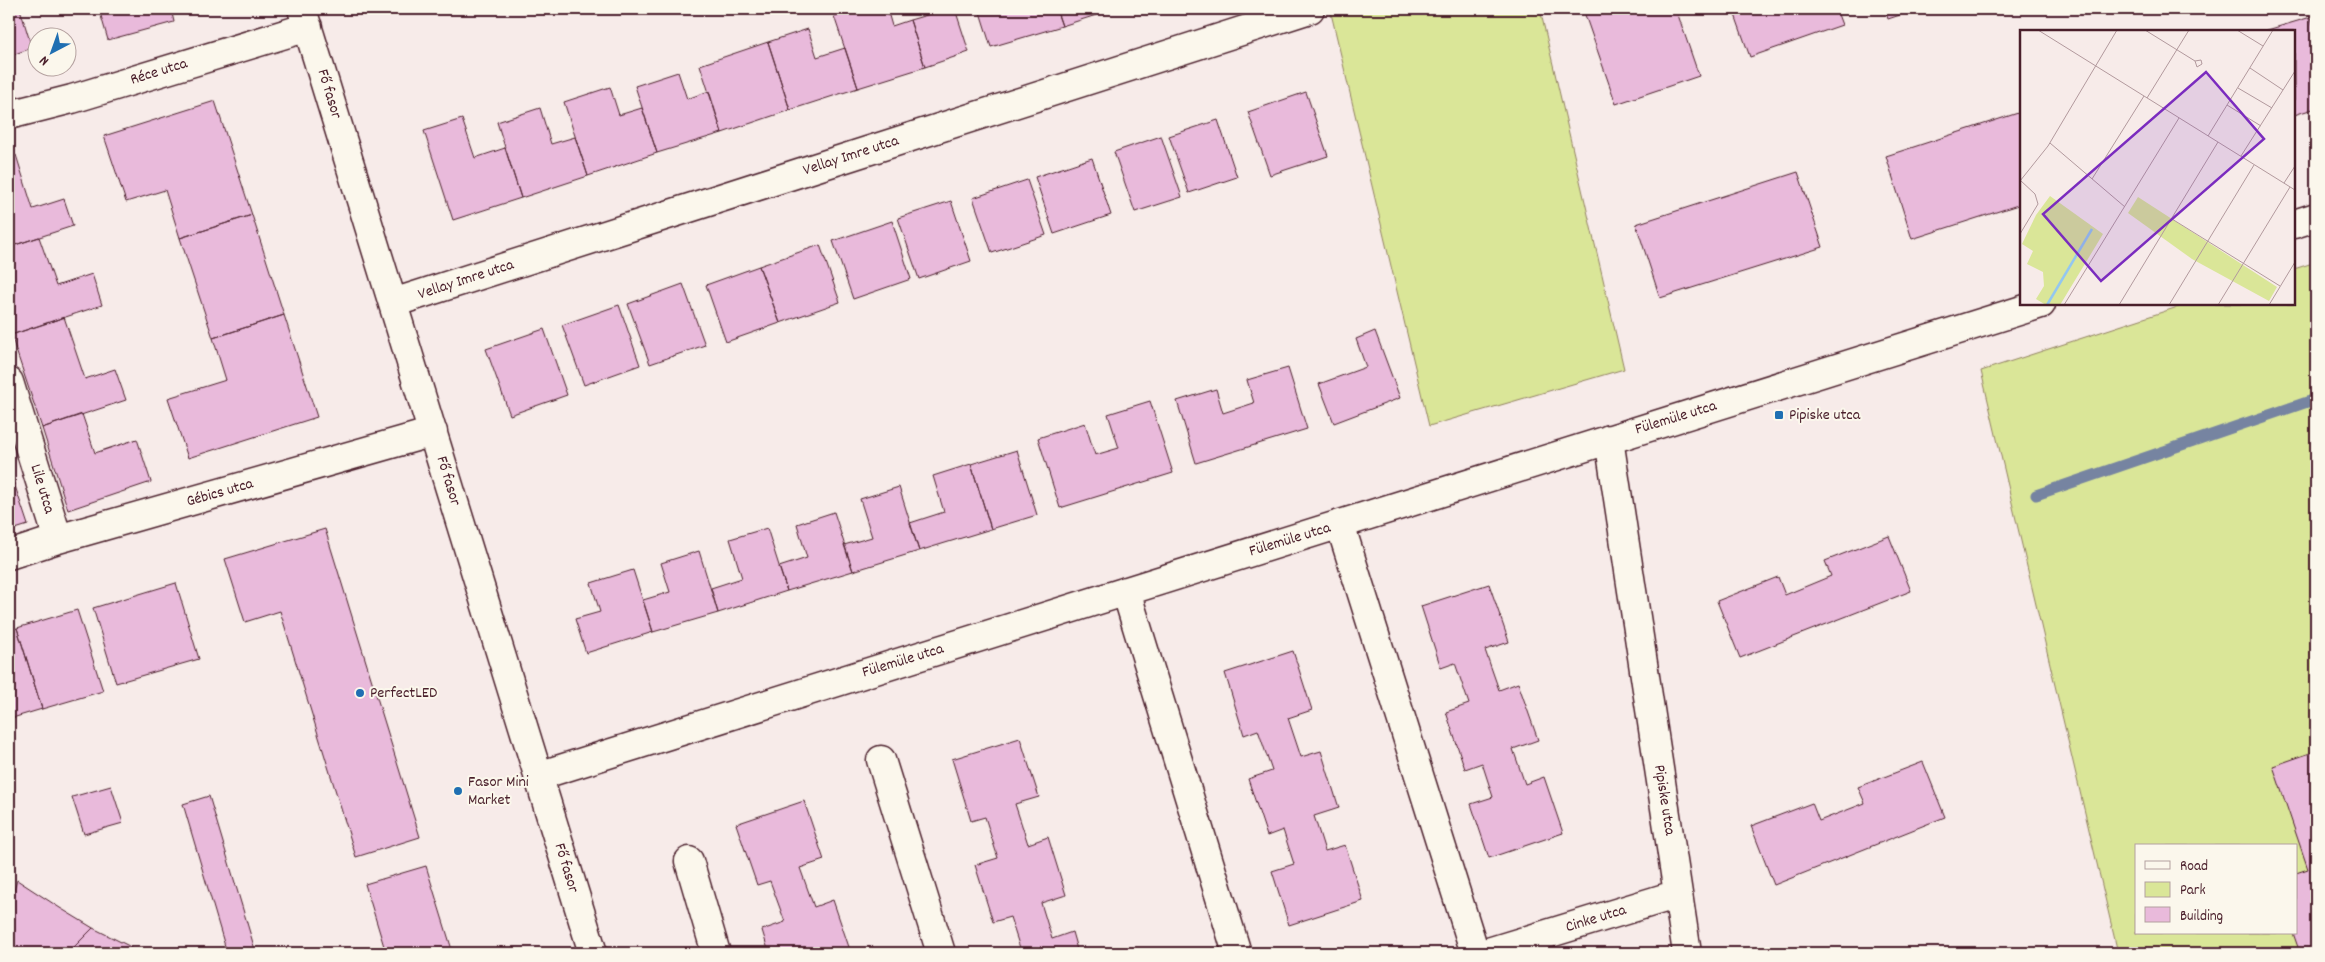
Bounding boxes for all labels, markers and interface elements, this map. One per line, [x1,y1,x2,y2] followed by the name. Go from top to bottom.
[28,28,78,78] north arrow
[2020,30,2295,305] inset map
[36,50,54,70] text: N
[128,52,191,92] street label: Réce utca
[311,66,347,122] street label: Fő fasor
[800,130,902,182] street label: Vellay Imre utca
[415,254,517,306] street label: Vellay Imre utca
[1632,395,1720,441] street label: Fülemüle utca
[1789,404,1861,427] place label: Pipiske utca
[1773,409,1785,421] marker: Pipiske utca
[430,453,466,509] street label: Fő fasor
[24,461,61,517] street label: Lile utca
[184,472,257,513] street label: Gébics utca
[1246,517,1334,563] street label: Fülemüle utca
[859,638,947,684] street label: Fülemüle utca
[370,682,437,705] place label: PerfectLED
[354,687,366,699] marker: PerfectLED
[1647,763,1681,837] street label: Pipiske utca
[468,771,529,812] place label: Fasor Mini Market
[452,785,464,797] marker: Fasor Mini Market
[548,840,584,896] street label: Fő fasor
[2135,844,2298,934] legend
[2180,856,2208,878] text: Road
[2180,880,2206,902] text: Park
[1563,899,1630,939] street label: Cinke utca
[2180,906,2223,928] text: Building

